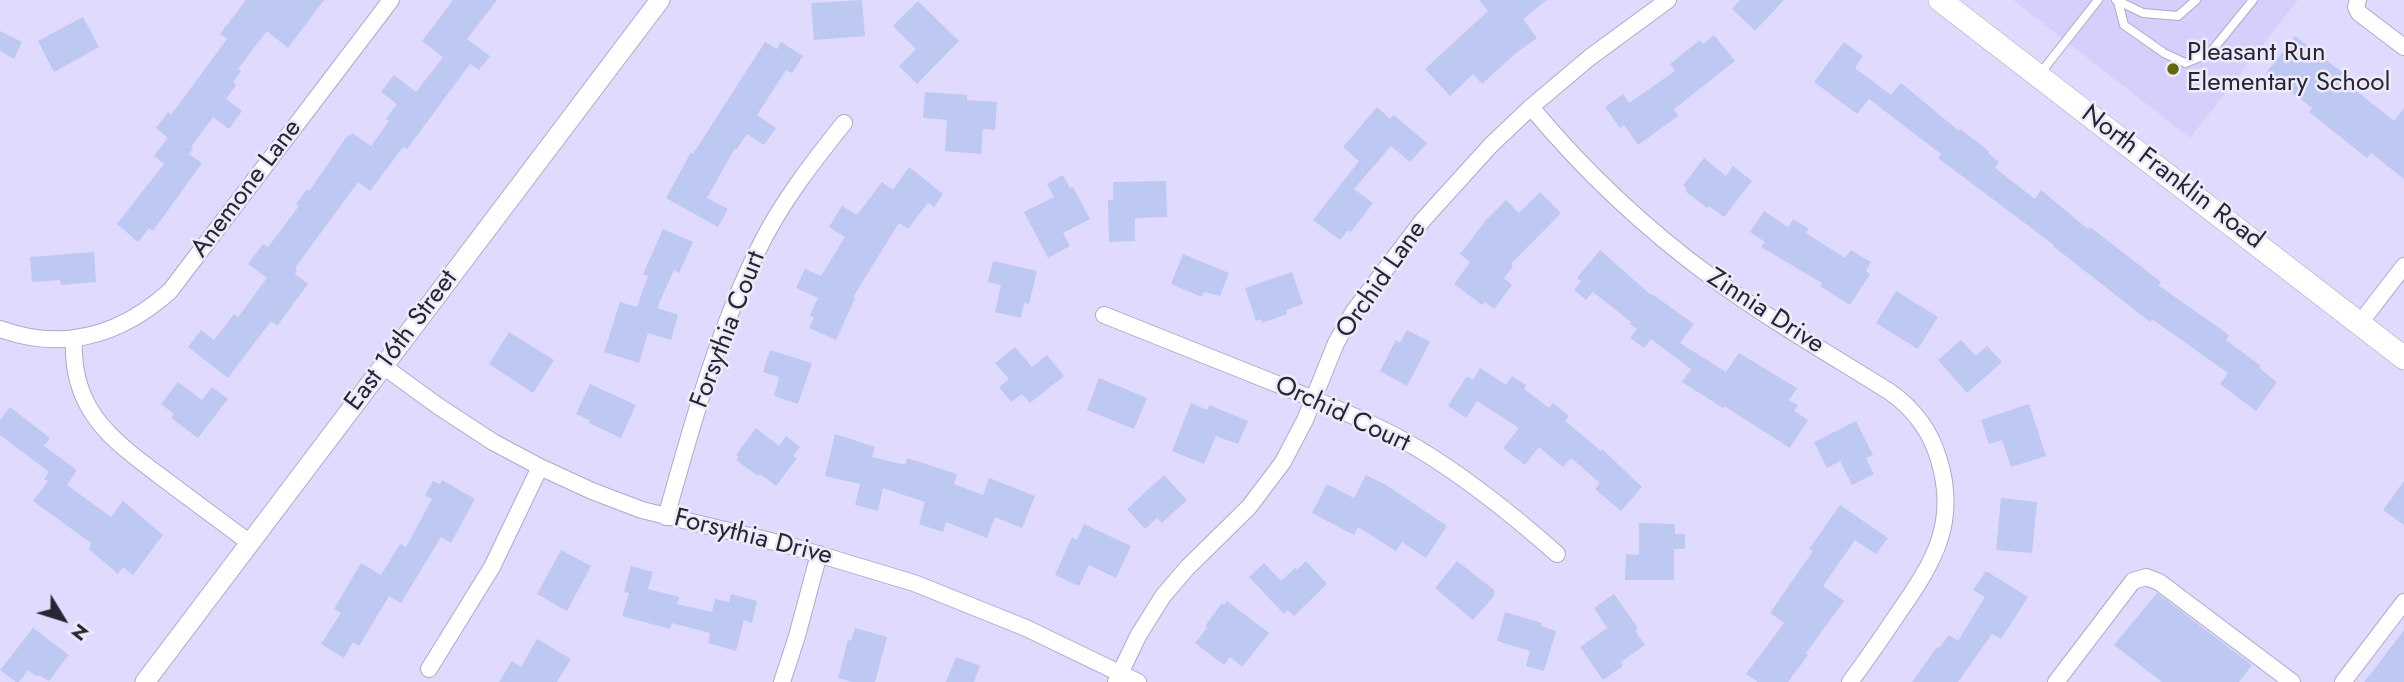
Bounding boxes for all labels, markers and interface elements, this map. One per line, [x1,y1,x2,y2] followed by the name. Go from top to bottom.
[2187,38,2390,100] place label: Pleasant Run Elementary School
[2165,61,2181,77] marker: Pleasant Run Elementary School
[2075,99,2269,257] street label: North Franklin Road
[185,114,309,264] street label: Anemone Lane
[1330,215,1434,345] street label: Orchid Lane
[685,247,773,413] street label: Forsythia Court
[1701,263,1829,361] street label: Zinnia Drive
[339,265,465,417] street label: East 16th Street
[1270,370,1414,460] street label: Orchid Court
[671,503,835,573] street label: Forsythia Drive
[28,584,98,654] north arrow
[65,618,95,646] text: N

